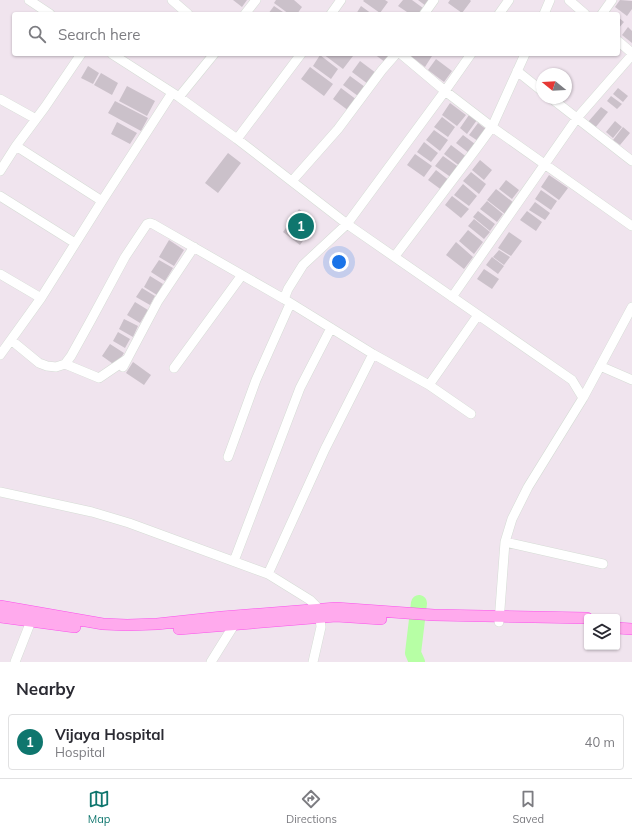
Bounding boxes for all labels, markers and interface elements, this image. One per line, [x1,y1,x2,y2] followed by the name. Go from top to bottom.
[12,12,620,56] search box
[26,23,48,45] icon: search
[58,25,140,44] text: Search here
[536,68,572,104] north arrow
[288,211,314,241] pin: 1
[329,252,349,272] your location
[584,614,620,650] map controls
[584,614,620,650] button: layers
[16,678,75,699] text: Nearby
[55,725,164,744] text: Vijaya Hospital
[26,734,34,750] text: 1
[585,734,615,750] text: 40 m
[55,744,105,760] text: Hospital
[88,788,110,826] tab: Map
[286,788,337,826] tab: Directions
[512,788,544,826] tab: Saved

